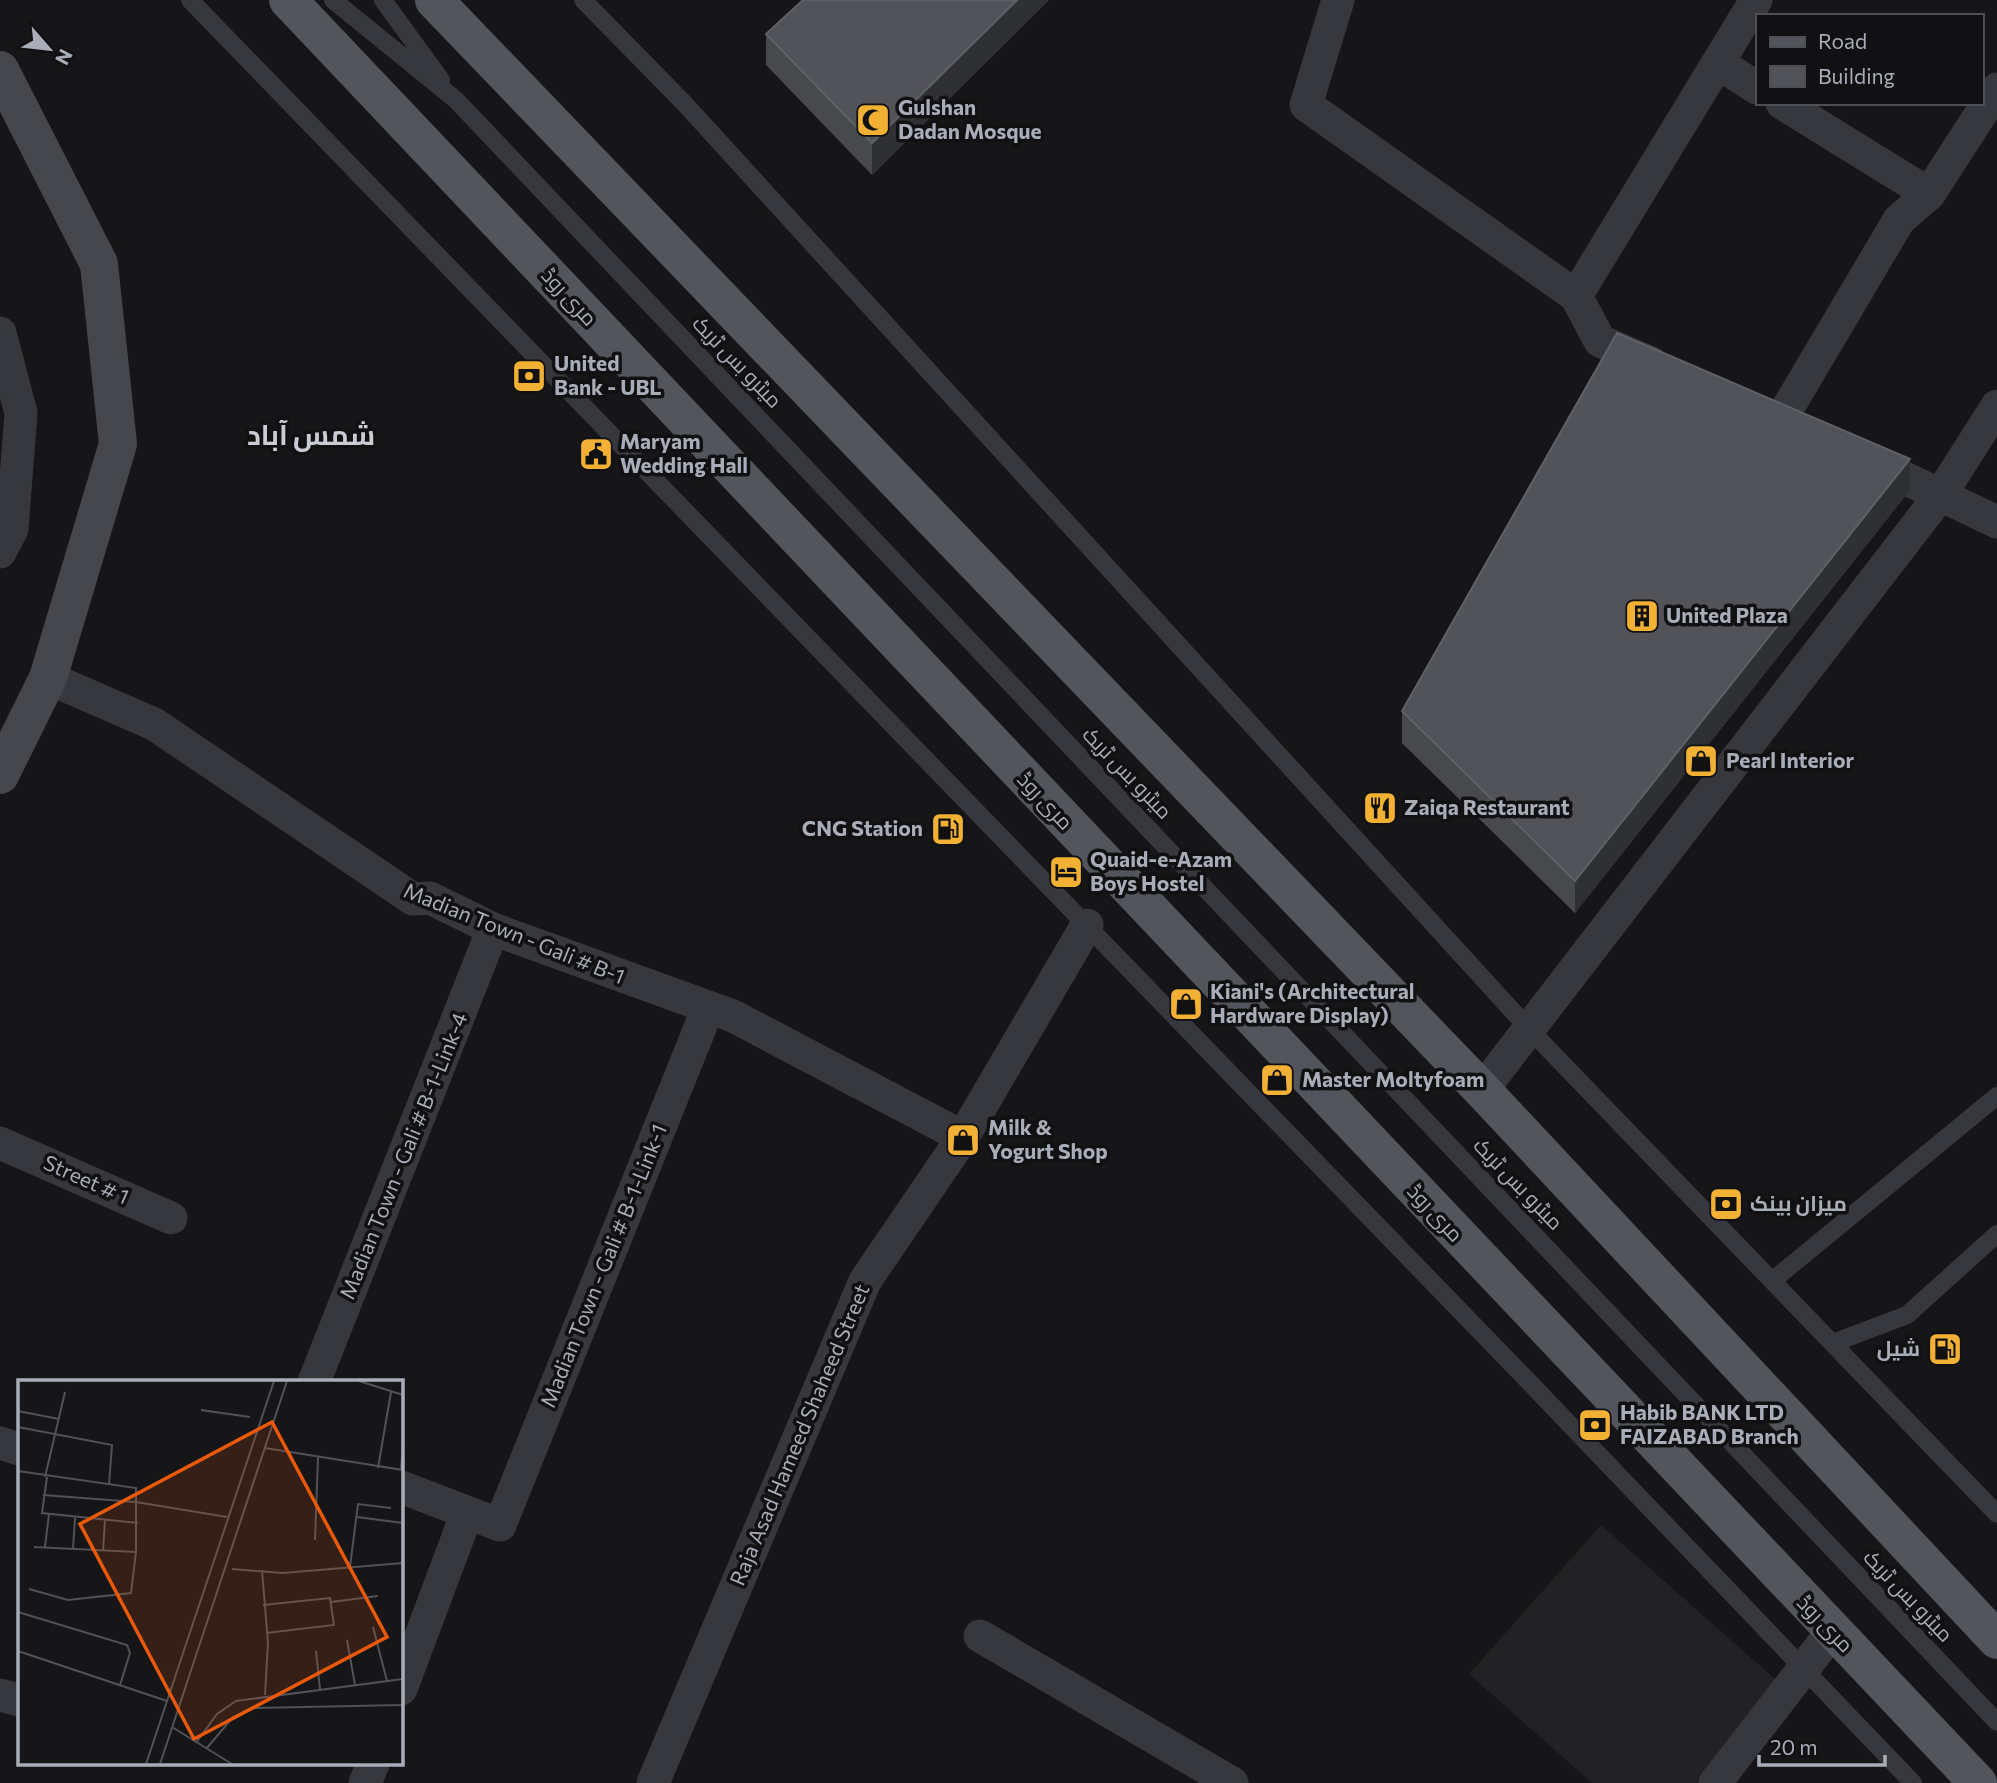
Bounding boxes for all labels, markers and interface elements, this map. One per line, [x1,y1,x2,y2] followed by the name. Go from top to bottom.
[14,14,84,84] north arrow
[1756,14,1983,105] legend
[1818,28,1867,53] text: Road
[51,46,78,69] text: N
[1818,63,1895,88] text: Building
[898,94,1042,143] place label: Gulshan Dadan Mosque
[854,101,892,139] mosque icon: Gulshan Dadan Mosque
[536,262,603,331] street label: مری روڈ
[687,310,788,414] street label: میٹرو بس ٹریک
[554,350,662,399] place label: United Bank - UBL
[510,357,548,395] bank icon: United Bank - UBL
[247,417,375,452] district label: شمس آباد
[620,428,748,477] place label: Maryam Wedding Hall
[577,435,615,473] public building icon: Maryam Wedding Hall
[1623,597,1661,635] building icon: United Plaza
[1666,602,1788,627] place label: United Plaza
[1077,721,1178,825] street label: میٹرو بس ٹریک
[1682,742,1720,780] shop icon: Pearl Interior
[1726,747,1855,772] place label: Pearl Interior
[1012,766,1079,835] street label: مری روڈ
[1361,789,1399,827] restaurant icon: Zaiqa Restaurant
[1404,794,1570,819] place label: Zaiqa Restaurant
[929,810,967,848] fuel station icon: CNG Station
[802,815,923,840] place label: CNG Station
[1090,846,1232,895] place label: Quaid-e-Azam Boys Hostel
[1047,853,1085,891] hotel icon: Quaid-e-Azam Boys Hostel
[400,877,629,988] street label: Madian Town - Gali # B-1
[1210,978,1415,1027] place label: Kiani's (Architectural Hardware Display)
[1167,985,1205,1023] shop icon: Kiani's (Architectural Hardware Display)
[334,1008,472,1302] street label: Madian Town - Gali # B-1-Link-4
[1258,1061,1296,1099] shop icon: Master Moltyfoam
[1302,1066,1484,1091] place label: Master Moltyfoam
[988,1114,1108,1163] place label: Milk & Yogurt Shop
[534,1120,671,1411] street label: Madian Town - Gali # B-1-Link-1
[944,1121,982,1159] shop icon: Milk & Yogurt Shop
[1468,1132,1569,1236] street label: میٹرو بس ٹریک
[40,1149,133,1209] street label: Street # 1
[1402,1178,1469,1247] street label: مری روڈ
[1707,1185,1745,1223] bank icon: میزان بینک
[1750,1190,1847,1216] place label: میزان بینک
[724,1280,874,1589] street label: Raja Asad Hameed Shaheed Street
[1926,1330,1964,1368] fuel station icon: شیل
[1877,1335,1920,1361] place label: شیل
[18,1380,402,1766] inset map
[1620,1399,1799,1448] place label: Habib BANK LTD FAIZABAD Branch
[1576,1406,1614,1444] bank icon: Habib BANK LTD FAIZABAD Branch
[1858,1544,1959,1648] street label: میٹرو بس ٹریک
[1791,1589,1859,1658] street label: مری روڈ
[1759,1724,1885,1768] scale bar
[1770,1734,1818,1759] text: 20 m

